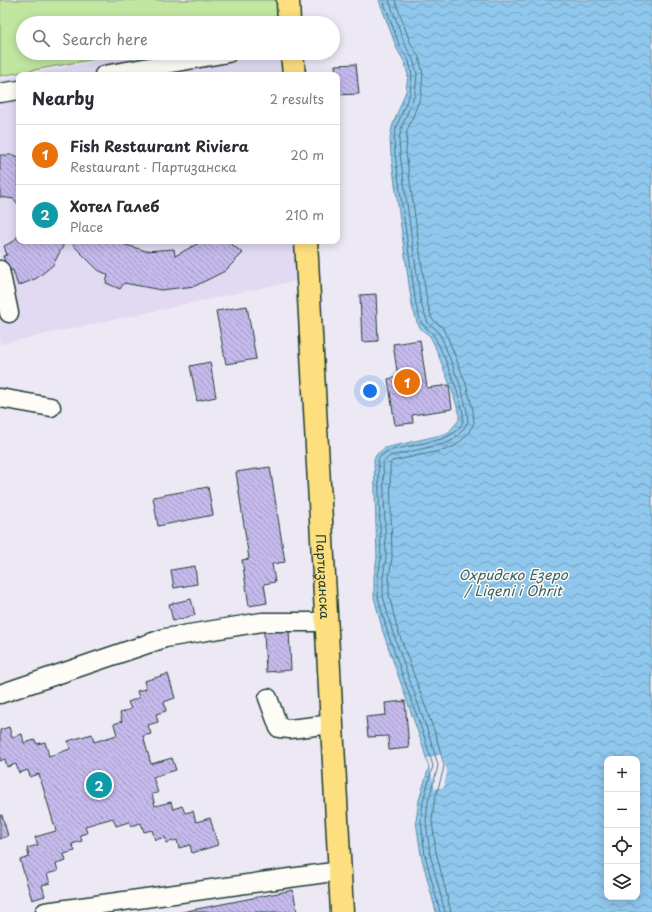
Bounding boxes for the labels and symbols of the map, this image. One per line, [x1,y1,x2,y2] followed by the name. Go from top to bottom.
[394,367,420,397] pin: 1
[360,381,380,401] your location
[312,534,336,620] street label: Партизанска
[458,564,569,601] water label: Охридско Езеро / Liqeni i Ohrit
[86,770,112,800] pin: 2

